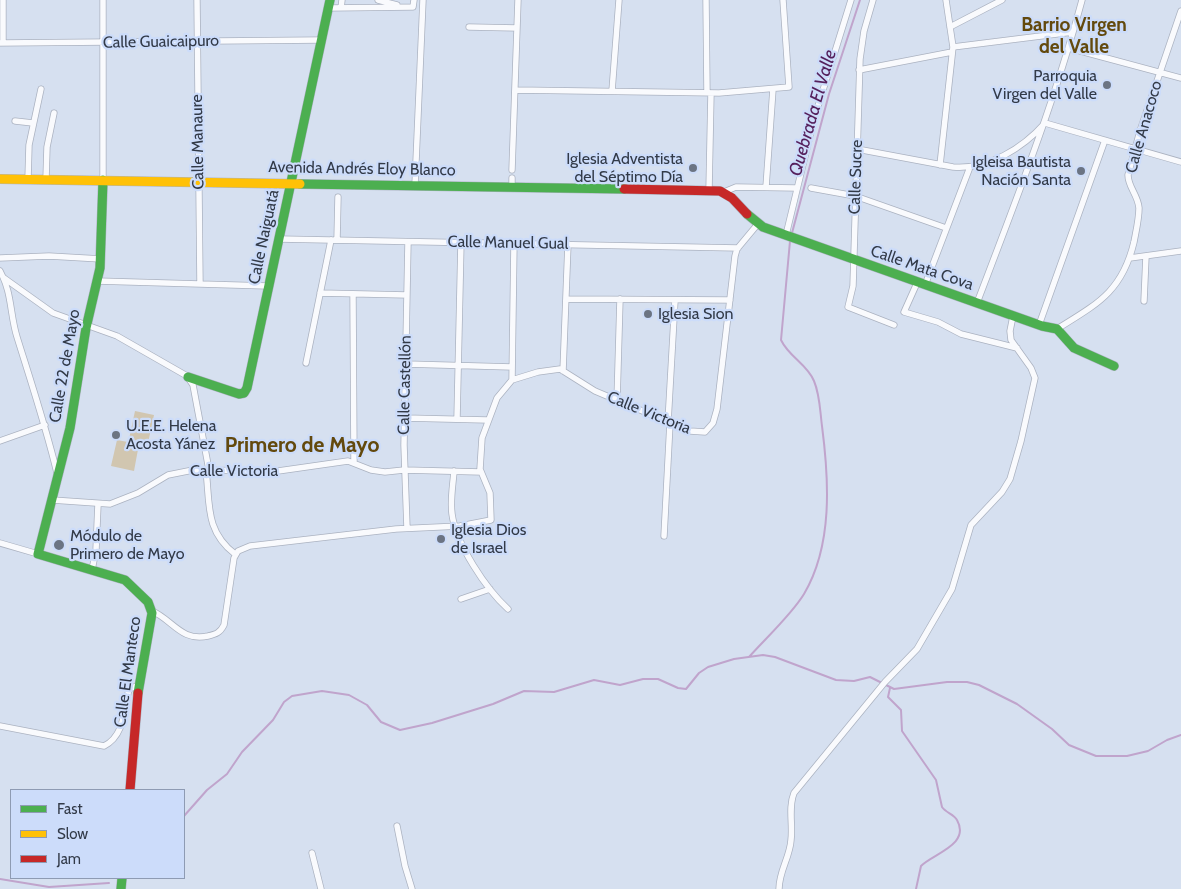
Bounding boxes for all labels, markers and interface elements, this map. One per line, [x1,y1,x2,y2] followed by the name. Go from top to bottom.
[1021,14,1127,58] district label: Barrio Virgen del Valle
[103,31,219,53] street label: Calle Guaicaipuro
[785,47,841,179] water label: Quebrada El Valle
[993,66,1097,104] place label: Parroquia Virgen del Valle
[1101,79,1113,91] marker: Parroquia Virgen del Valle
[1122,79,1166,175] street label: Calle Anacoco
[188,94,208,190] street label: Calle Manaure
[845,139,867,215] street label: Calle Sucre
[566,149,683,187] place label: Iglesia Adventista del Séptimo Día
[972,152,1071,190] place label: Igleisa Bautista Nación Santa
[268,158,456,180] street label: Avenida Andrés Eloy Blanco
[687,162,699,174] marker: Iglesia Adventista del Séptimo Día
[1075,165,1087,177] marker: Igleisa Bautista Nación Santa
[245,188,283,286] street label: Calle Naiguatá
[447,232,569,254] street label: Calle Manuel Gual
[868,241,976,295] street label: Calle Mata Cova
[658,304,733,324] place label: Iglesia Sion
[46,308,84,424] street label: Calle 22 de Mayo
[642,308,654,320] marker: Iglesia Sion
[395,335,415,435] street label: Calle Castellón
[605,388,693,438] street label: Calle Victoria
[126,416,216,454] place label: U.E.E. Helena Acosta Yánez
[110,429,122,441] marker: U.E.E. Helena Acosta Yánez
[225,433,379,459] district label: Primero de Mayo
[190,461,278,481] street label: Calle Victoria
[451,520,526,558] place label: Iglesia Dios de Israel
[70,526,185,564] place label: Módulo de Primero de Mayo
[435,533,447,545] marker: Iglesia Dios de Israel
[52,538,66,552] marker: Módulo de Primero de Mayo
[111,615,145,729] street label: Calle El Manteco
[10,789,185,879] legend
[57,800,82,818] text: Fast
[57,825,88,843] text: Slow
[57,850,81,868] text: Jam

